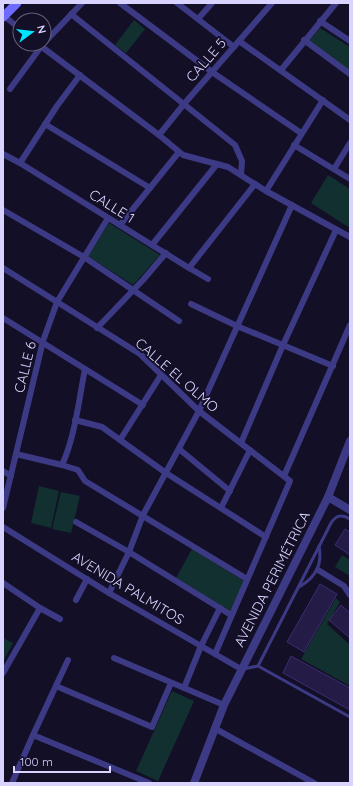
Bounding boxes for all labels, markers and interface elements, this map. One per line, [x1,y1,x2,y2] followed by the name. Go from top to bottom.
[12,12,52,52] north arrow
[34,24,49,35] text: N
[182,34,230,86] street label: CALLE 5
[86,185,138,227] street label: CALLE 1
[132,334,223,416] street label: CALLE EL OLMO
[10,339,40,395] street label: CALLE 6
[230,508,314,650] street label: AVENIDA PERIMÉTRICA
[69,547,187,629] street label: AVENIDA PALMITOS
[14,748,110,774] scale bar
[20,754,53,769] text: 100 m

